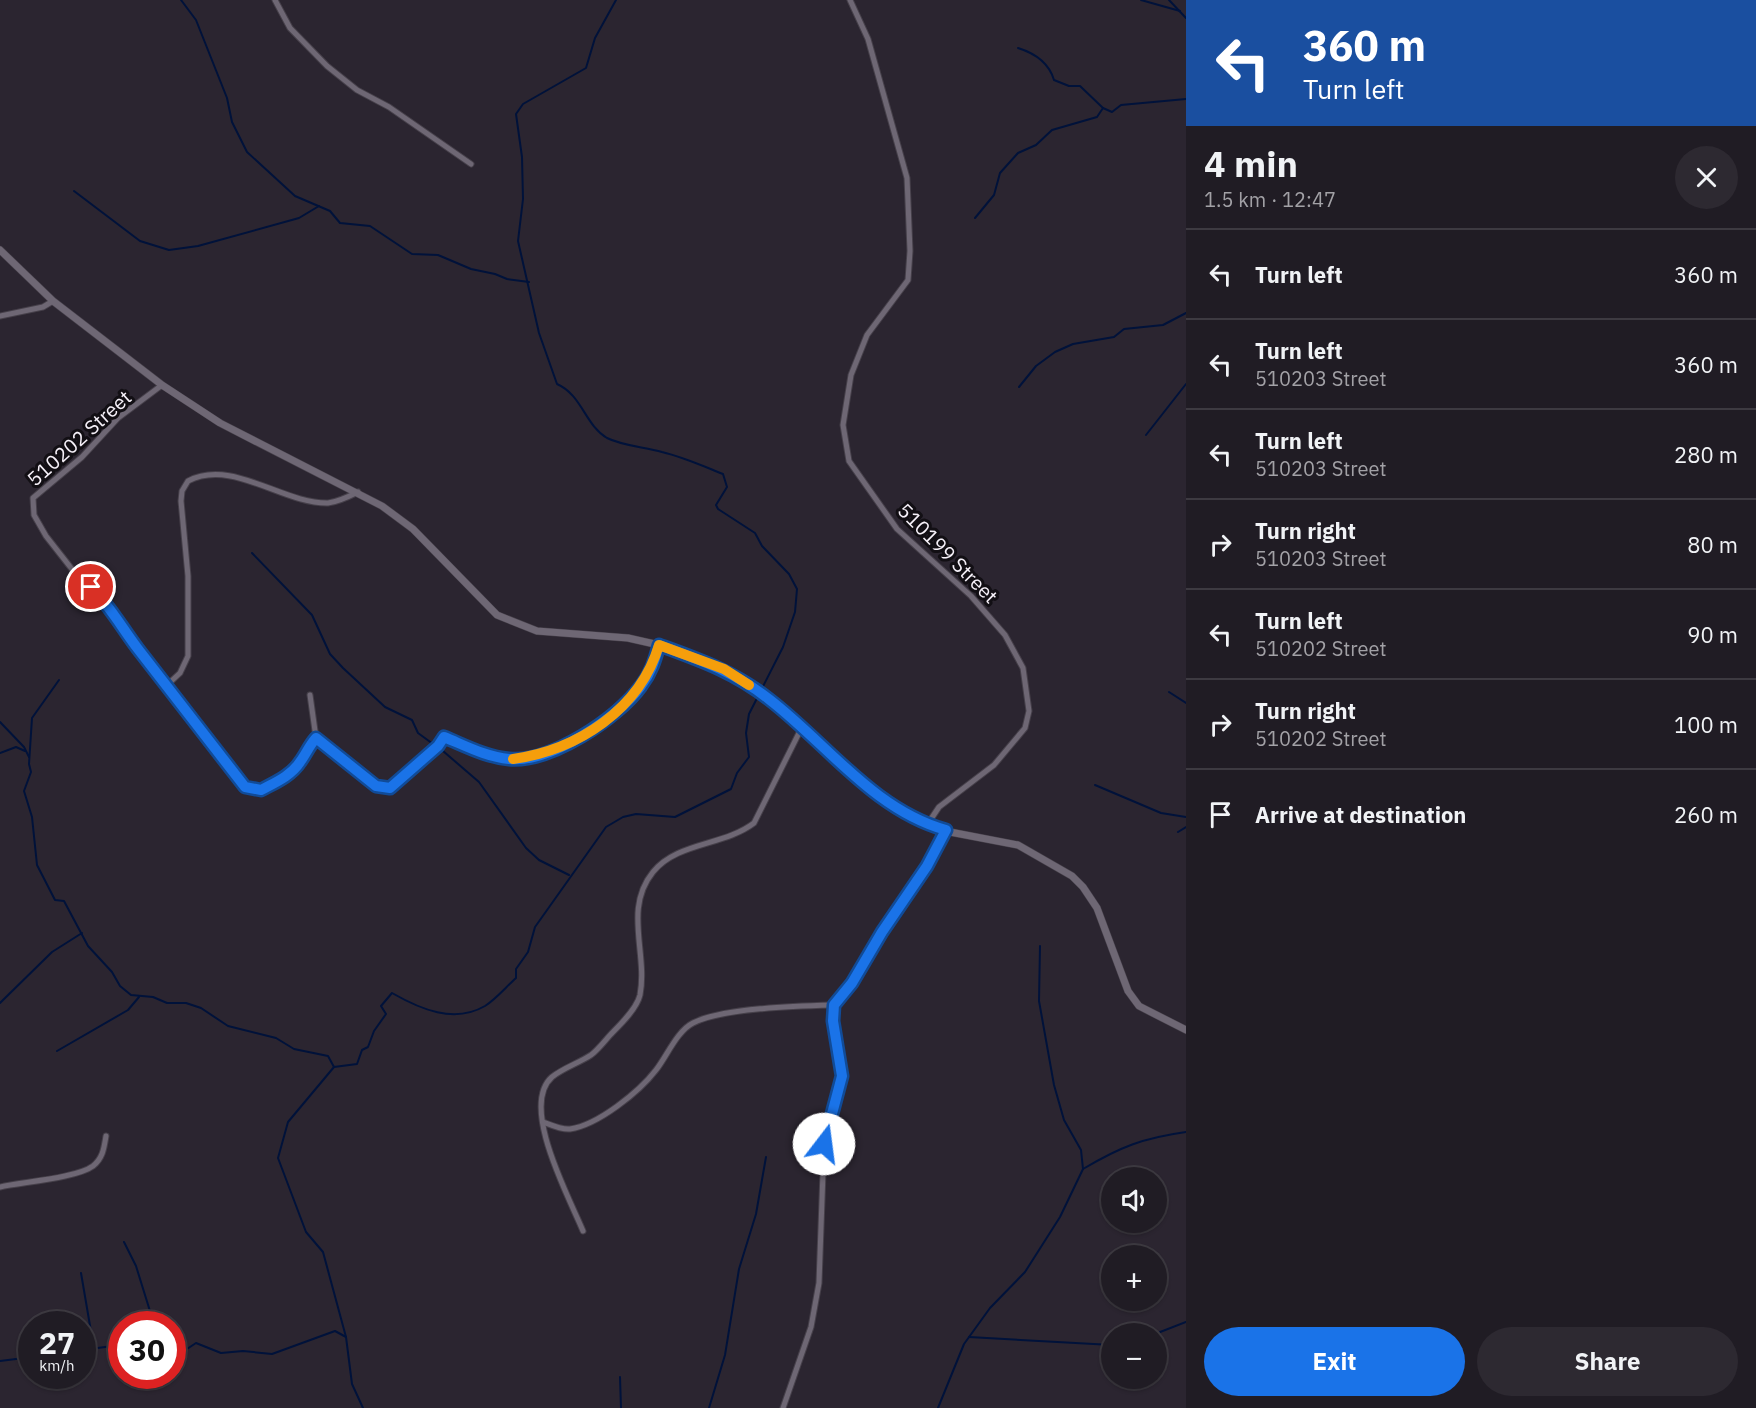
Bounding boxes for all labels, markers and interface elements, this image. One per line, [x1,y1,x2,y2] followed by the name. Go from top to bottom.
[1303,18,1426,73] text: 360 m
[1204,24,1282,102] icon: left
[1303,71,1404,106] text: Turn left
[1204,140,1298,187] text: 4 min
[1675,146,1738,209] button: close
[1204,186,1336,213] text: 1.5 km · 12:47
[1204,258,1237,291] icon: left
[1255,260,1343,289] text: Turn left
[1674,260,1738,289] text: 360 m
[1255,336,1343,365] text: Turn left
[1204,348,1237,381] icon: left
[1674,350,1738,379] text: 360 m
[1255,365,1387,392] text: 510203 Street
[21,384,137,492] street label: 510202 Street
[1255,426,1343,455] text: Turn left
[1204,438,1237,471] icon: left
[1674,440,1738,469] text: 280 m
[1255,455,1387,482] text: 510203 Street
[892,497,1004,609] street label: 510199 Street
[1255,516,1356,545] text: Turn right
[1204,528,1237,561] icon: right
[1687,530,1738,559] text: 80 m
[1255,545,1387,572] text: 510203 Street
[65,561,116,612] pin
[74,570,107,603] icon: arrive
[1255,606,1343,635] text: Turn left
[1204,618,1237,651] icon: left
[1687,620,1738,649] text: 90 m
[1255,635,1387,662] text: 510202 Street
[1255,696,1356,725] text: Turn right
[1204,708,1237,741] icon: right
[1674,710,1738,739] text: 100 m
[1255,725,1387,752] text: 510202 Street
[1204,798,1237,831] icon: arrive
[1255,800,1466,829] text: Arrive at destination
[1674,800,1738,829] text: 260 m
[792,1112,856,1176] position arrow
[1101,1167,1167,1389] map controls
[1101,1167,1167,1233] button: sound
[1101,1245,1167,1311] button: +
[108,1311,186,1389] speed limit sign: 30
[39,1323,75,1362] text: 27
[1101,1323,1167,1389] button: −
[1204,1327,1465,1396] button: Exit
[1477,1327,1738,1396] button: Share
[39,1356,75,1375] text: km/h

